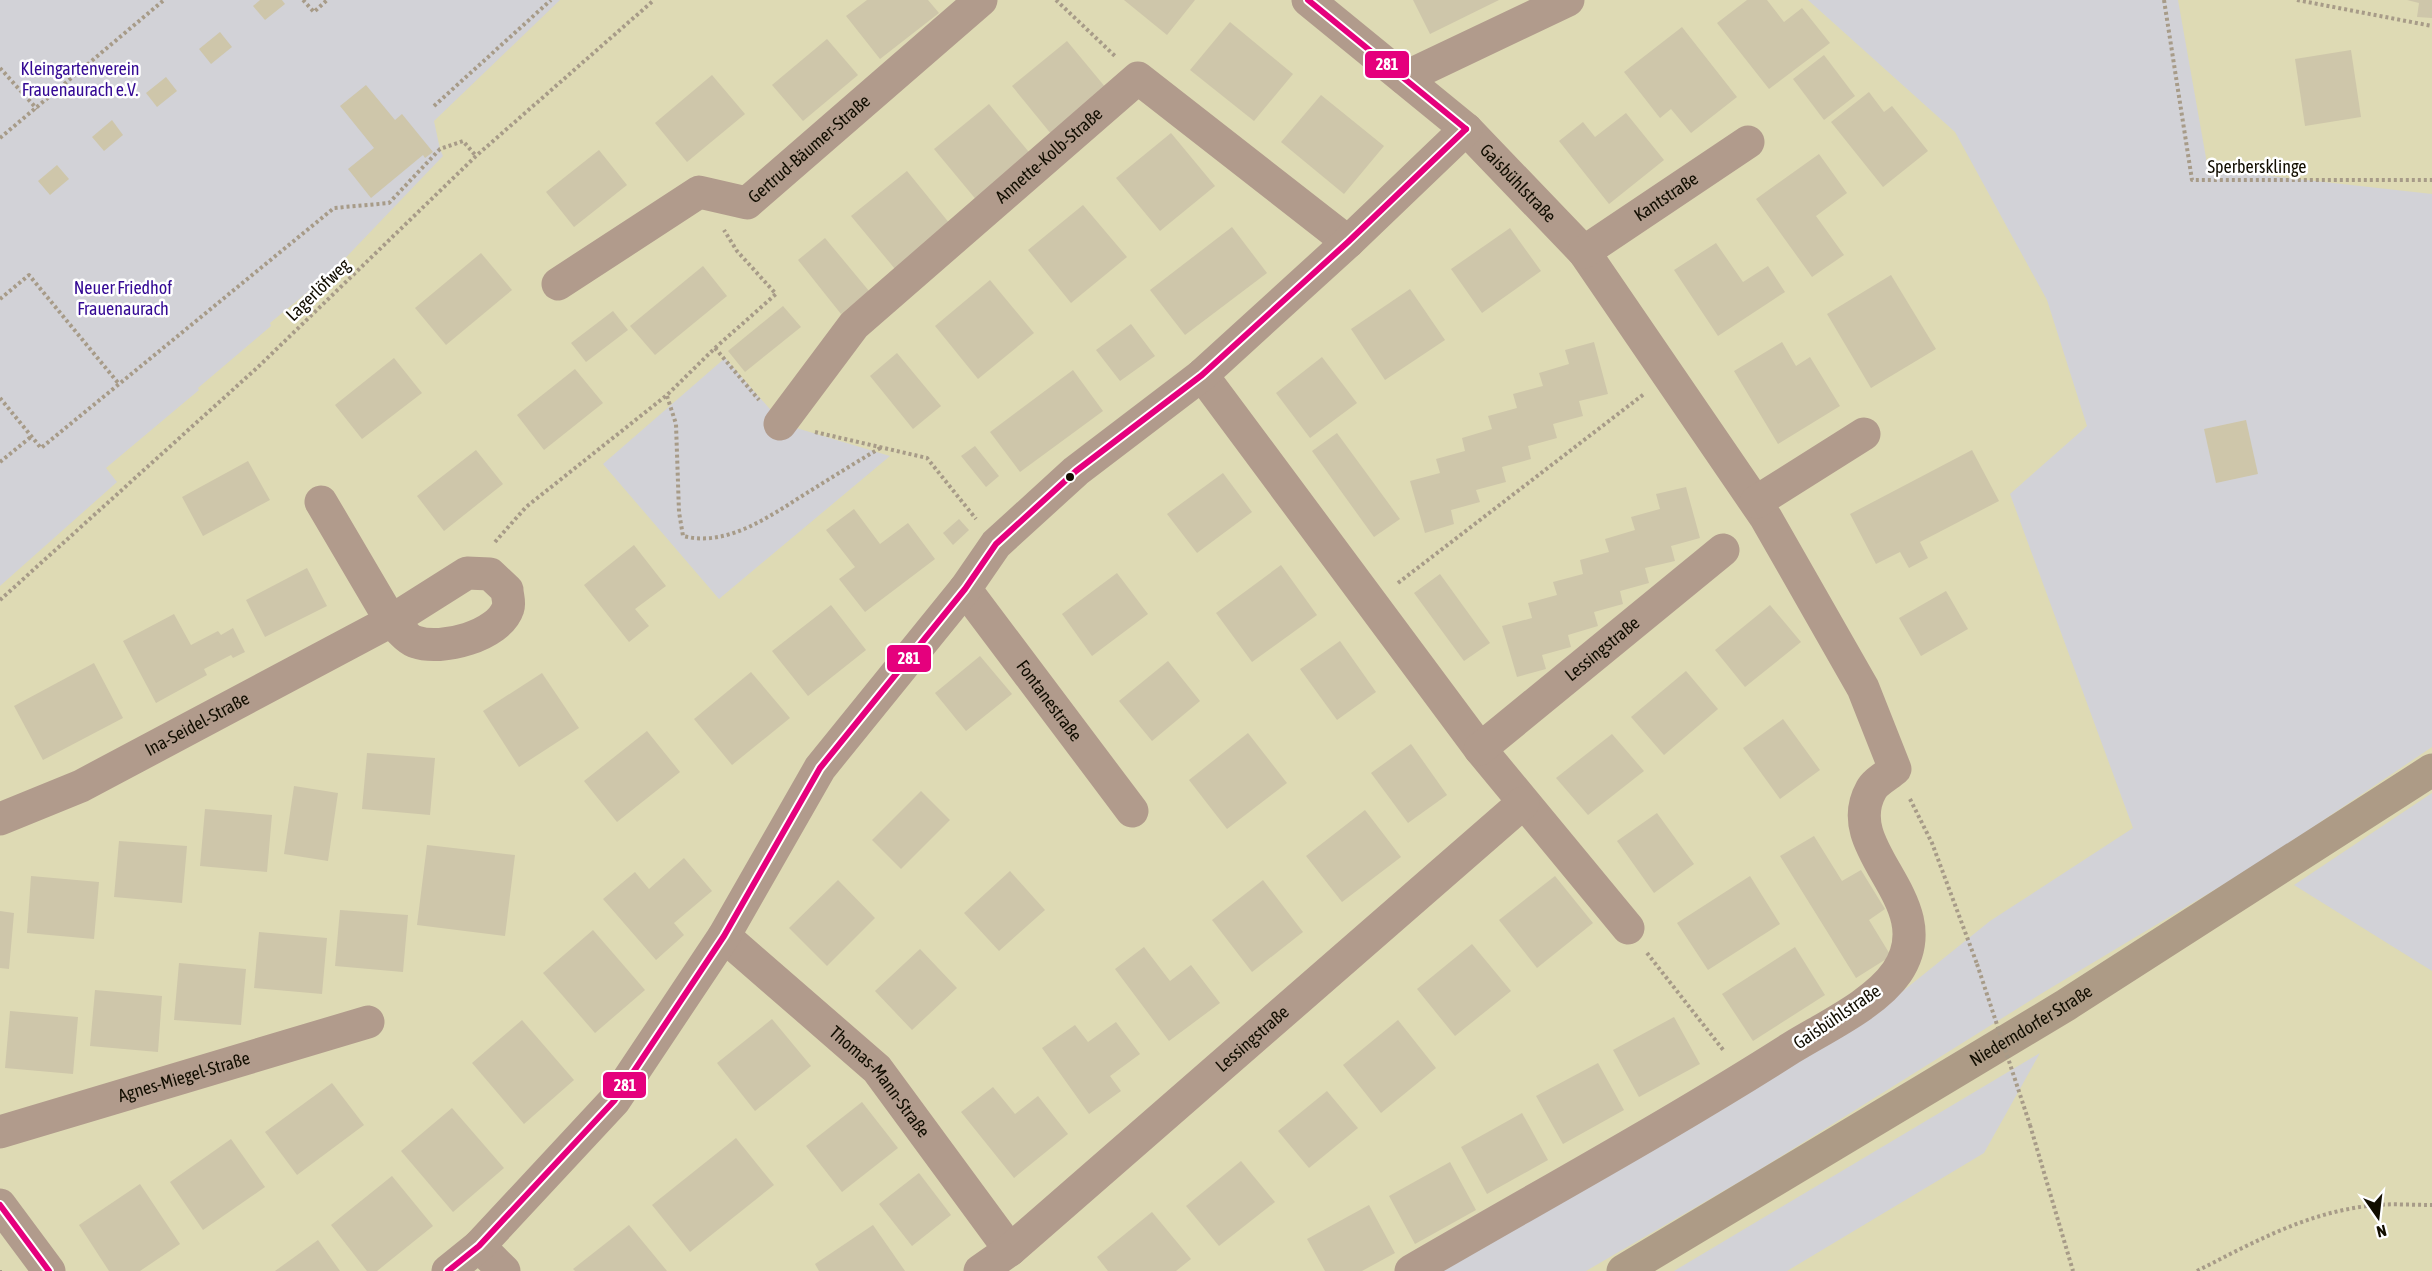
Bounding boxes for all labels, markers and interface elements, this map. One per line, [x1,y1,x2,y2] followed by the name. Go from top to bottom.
[1364,50,1410,79] line badge: 281
[1376,55,1399,73] text: 281
[21,58,140,100] park label: Kleingartenverein Frauenaurach e.V.
[744,90,874,207] street label: Gertrud-Bäumer-Straße
[991,103,1106,207] street label: Annette-Kolb-Straße
[1476,139,1561,226] street label: Gaisbühlstraße
[2207,156,2307,177] street label: Sperbersklinge
[1630,168,1702,225] street label: Kantstraße
[281,254,354,325] street label: Lagerlöfweg
[74,277,172,319] park label: Neuer Friedhof Frauenaurach
[1064,471,1076,483] unlabelled marker
[1560,612,1643,685] street label: Lessingstraße
[886,644,932,673] line badge: 281
[898,649,921,667] text: 281
[1012,656,1087,745] street label: Fontanestraße
[141,688,253,760] street label: Ina-Seidel-Straße
[1789,980,1884,1053] street label: Gaisbühlstraße
[1966,980,2096,1070] street label: Niederndorfer Straße
[1211,1001,1293,1076] street label: Lessingstraße
[825,1021,935,1141] street label: Thomas-Mann-Straße
[115,1047,252,1106] street label: Agnes-Miegel-Straße
[602,1071,647,1099] line badge: 281
[614,1076,637,1094] text: 281
[2348,1187,2408,1247] north arrow
[2375,1222,2388,1241] text: N

